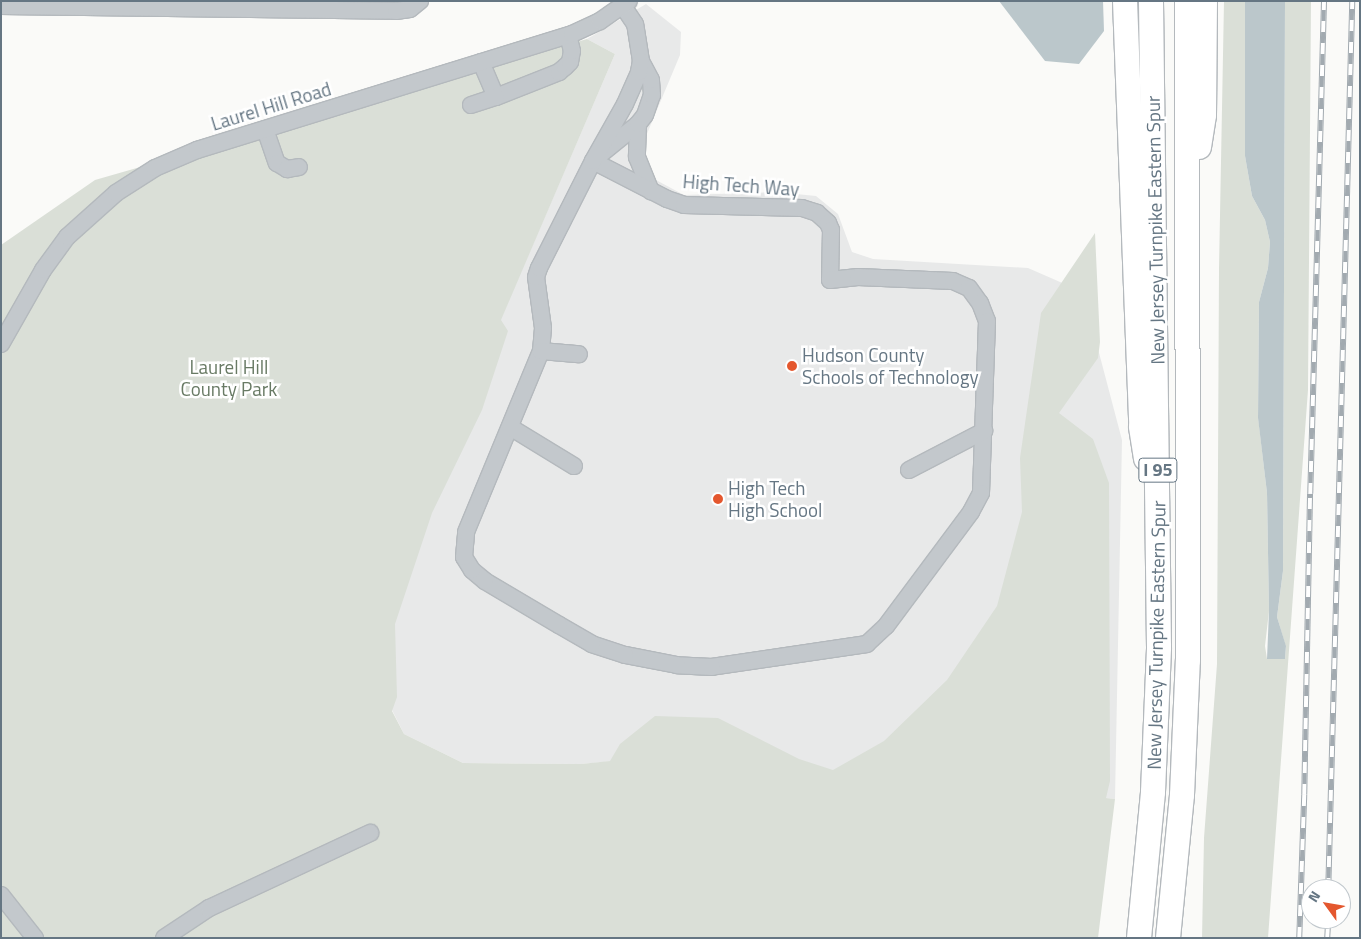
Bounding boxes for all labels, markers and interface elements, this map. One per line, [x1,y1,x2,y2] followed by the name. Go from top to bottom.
[208,77,334,135] street label: Laurel Hill Road
[1141,95,1169,365] street label: New Jersey Turnpike Eastern Spur
[682,170,800,200] street label: High Tech Way
[802,344,979,388] place label: Hudson County Schools of Technology
[181,356,277,400] park label: Laurel Hill County Park
[786,360,798,372] marker: Hudson County Schools of Technology
[1138,454,1178,486] road number: I 95
[728,477,822,521] place label: High Tech High School
[712,493,724,505] marker: High Tech High School
[1142,500,1170,770] street label: New Jersey Turnpike Eastern Spur
[1301,879,1351,929] north arrow
[1302,887,1325,906] text: N

